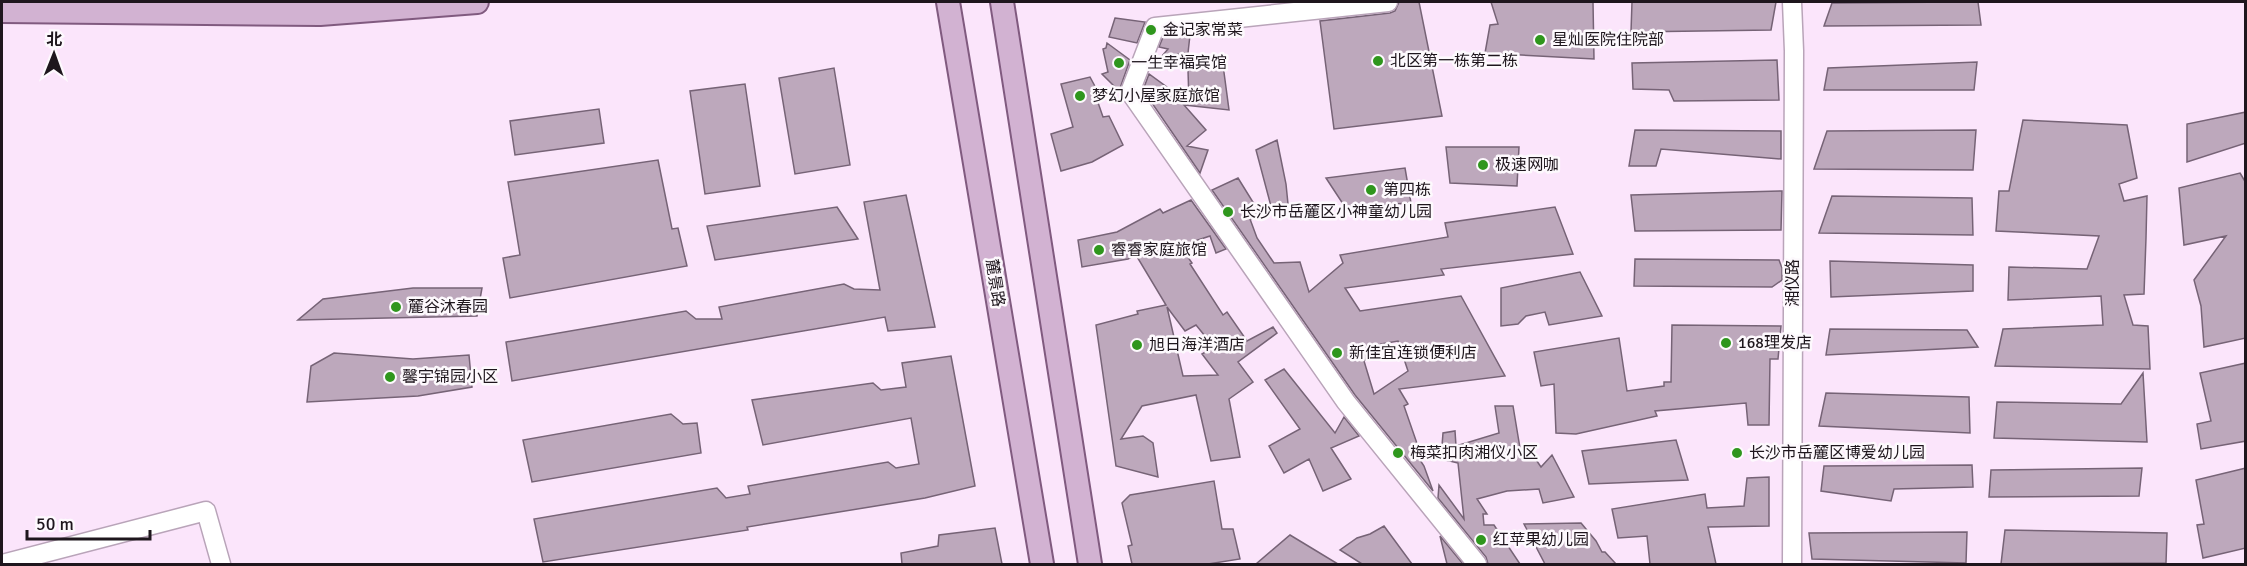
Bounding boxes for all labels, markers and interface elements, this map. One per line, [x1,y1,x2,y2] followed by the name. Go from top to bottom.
[1163,20,1243,40] place label: 金记家常菜
[1144,23,1158,37] marker: 金记家常菜
[24,24,84,84] north arrow
[46,30,62,50] text: 北
[1552,30,1664,50] place label: 星灿医院住院部
[1533,33,1547,47] marker: 星灿医院住院部
[1390,51,1518,71] place label: 北区第一栋第二栋
[1131,53,1227,73] place label: 一生幸福宾馆
[1371,54,1385,68] marker: 北区第一栋第二栋
[1112,56,1126,70] marker: 一生幸福宾馆
[1092,86,1220,106] place label: 梦幻小屋家庭旅馆
[1073,89,1087,103] marker: 梦幻小屋家庭旅馆
[1495,155,1559,175] place label: 极速网咖
[1476,158,1490,172] marker: 极速网咖
[1383,180,1431,200] place label: 第四栋
[1364,183,1378,197] marker: 第四栋
[1240,202,1432,222] place label: 长沙市岳麓区小神童幼儿园
[1221,205,1235,219] marker: 长沙市岳麓区小神童幼儿园
[1111,240,1207,260] place label: 睿睿家庭旅馆
[1092,243,1106,257] marker: 睿睿家庭旅馆
[981,258,1009,308] street label: 麓景路
[1783,259,1803,307] street label: 湘仪路
[408,297,488,317] place label: 麓谷沐春园
[389,300,403,314] marker: 麓谷沐春园
[1738,333,1812,353] place label: 168理发店
[1149,335,1245,355] place label: 旭日海洋酒店
[1719,336,1733,350] marker: 168理发店
[1130,338,1144,352] marker: 旭日海洋酒店
[1349,343,1477,363] place label: 新佳宜连锁便利店
[1330,346,1344,360] marker: 新佳宜连锁便利店
[402,367,498,387] place label: 馨宇锦园小区
[383,370,397,384] marker: 馨宇锦园小区
[1410,443,1538,463] place label: 梅菜扣肉湘仪小区
[1749,443,1925,463] place label: 长沙市岳麓区博爱幼儿园
[1391,446,1405,460] marker: 梅菜扣肉湘仪小区
[1730,446,1744,460] marker: 长沙市岳麓区博爱幼儿园
[27,503,150,541] scale bar
[36,513,74,535] text: 50 m
[1493,530,1589,550] place label: 红苹果幼儿园
[1474,533,1488,547] marker: 红苹果幼儿园

